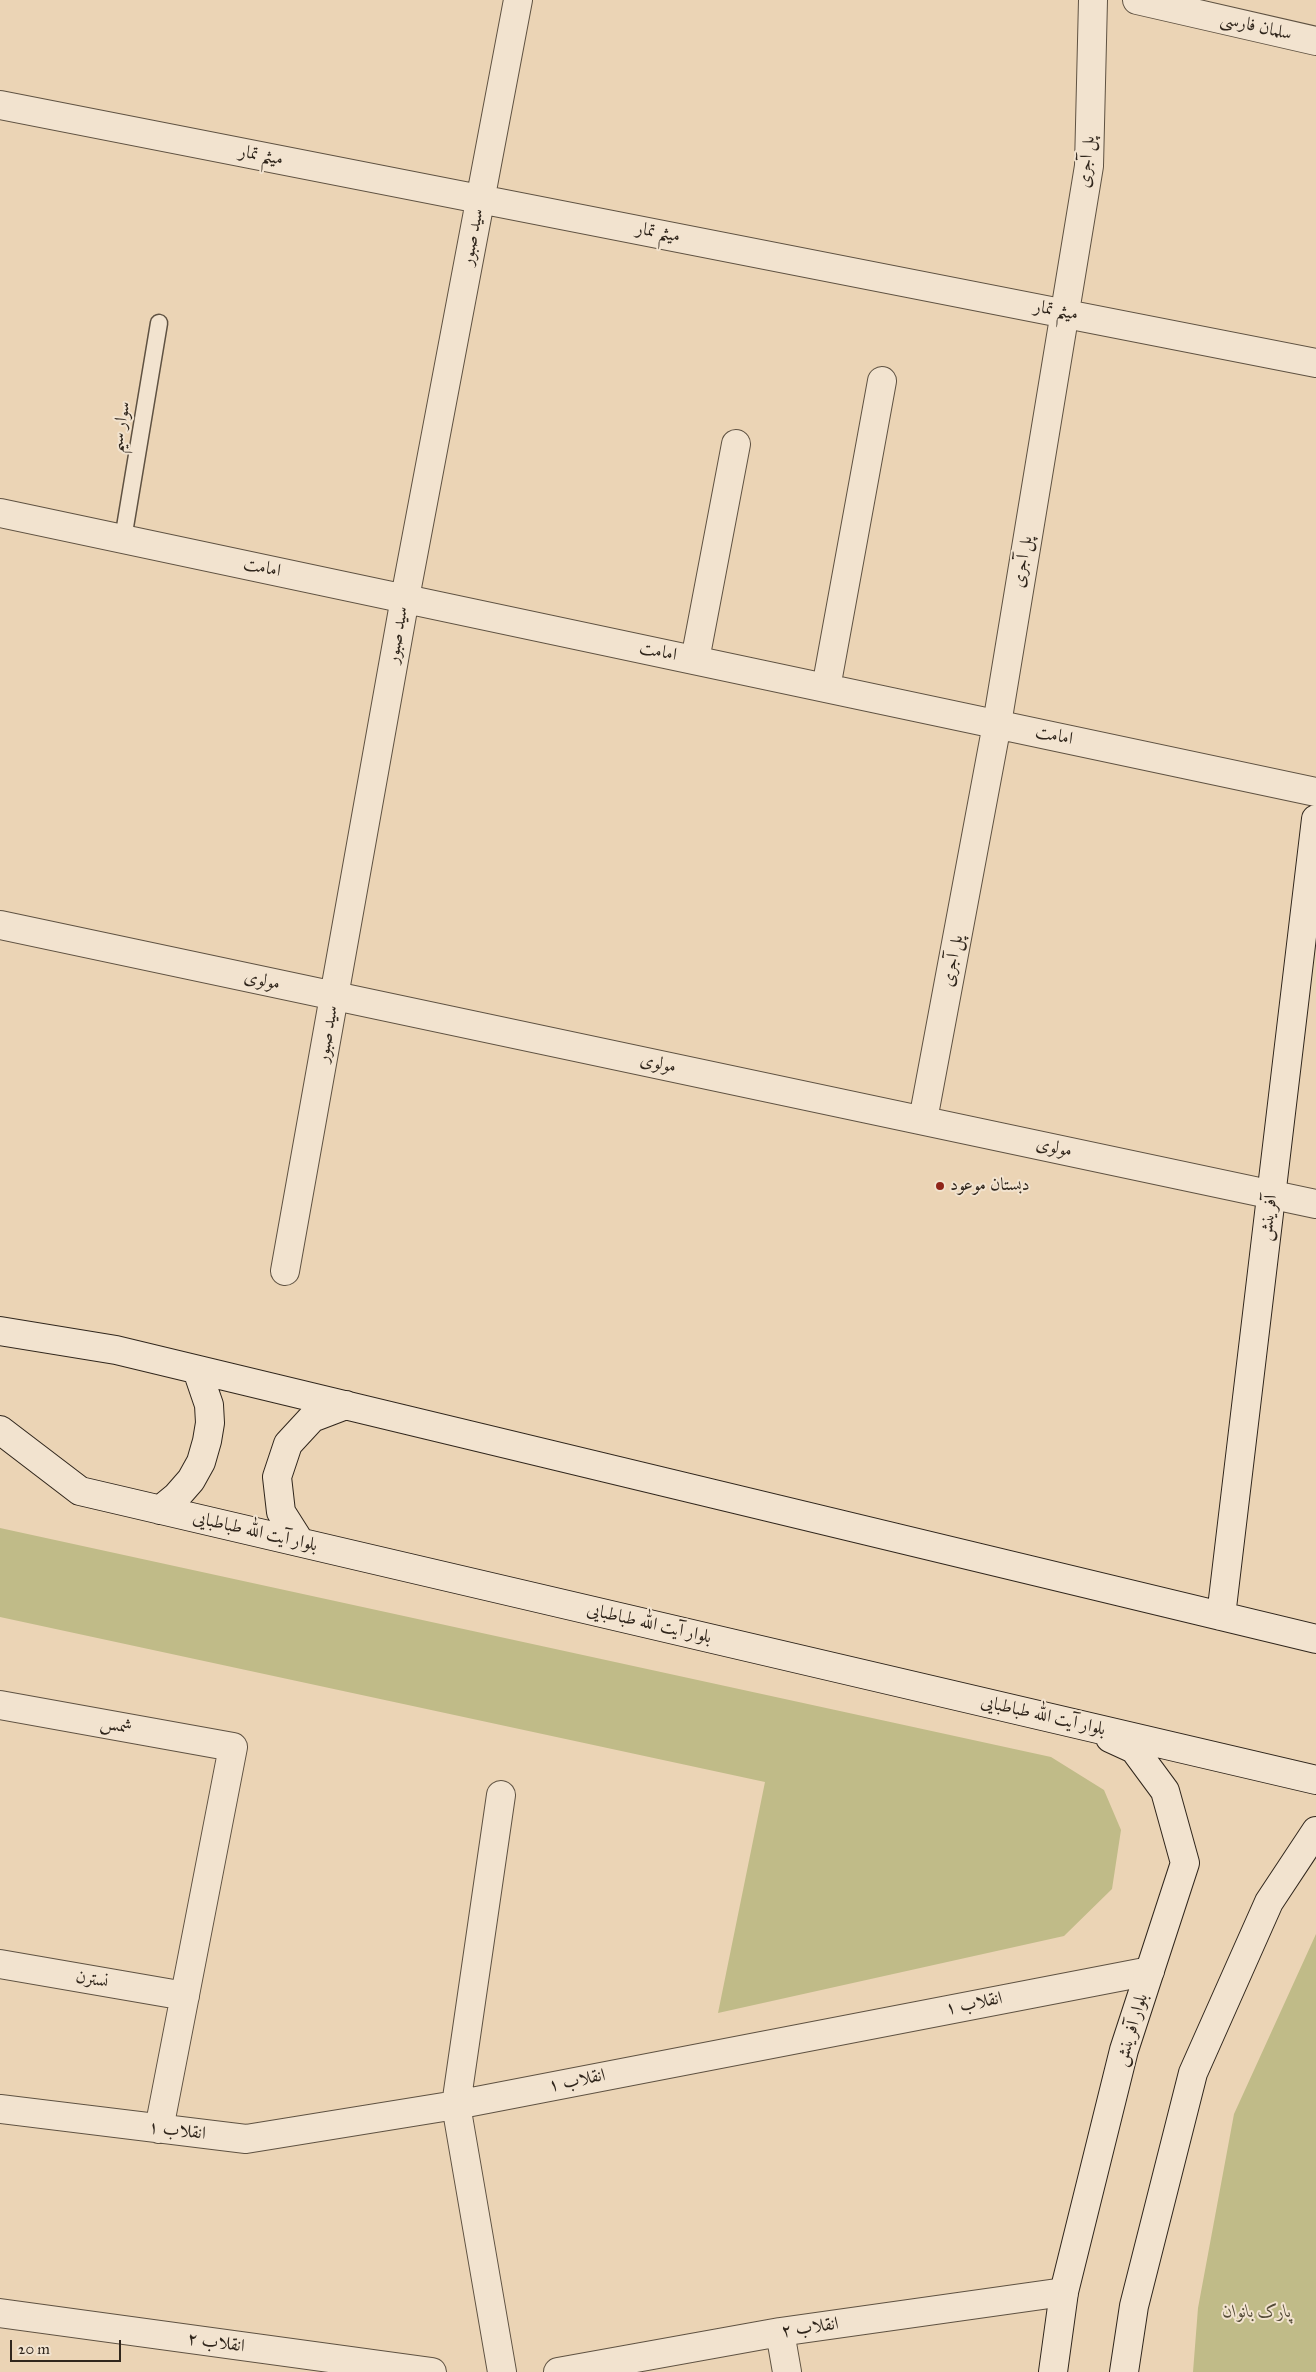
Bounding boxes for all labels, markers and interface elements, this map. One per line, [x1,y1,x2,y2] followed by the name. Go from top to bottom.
[1218,8,1294,46] street label: سلمان فارسی
[1074,135,1100,189] street label: پل آجری
[237,141,285,171] street label: میثم تمار
[457,207,489,267] street label: سید صبور
[634,218,682,248] street label: میثم تمار
[1032,296,1080,326] street label: میثم تمار
[106,400,136,454] street label: سوار سیم
[1008,534,1038,590] street label: پل آجری
[241,553,283,583] street label: امامت
[382,605,414,665] street label: سید صبور
[637,637,679,667] street label: امامت
[1033,721,1075,751] street label: امامت
[937,933,969,989] street label: پل آجری
[242,967,282,995] street label: مولوی
[312,1004,344,1064] street label: سید صبور
[638,1050,678,1078] street label: مولوی
[1034,1134,1074,1162] street label: مولوی
[950,1175,1030,1197] place label: دبستان موعود
[934,1180,946,1192] marker: دبستان موعود
[1255,1194,1283,1242] street label: آفرینش
[191,1507,319,1557] street label: بلوار آیت الله طباطبایی
[585,1599,713,1649] street label: بلوار آیت الله طباطبایی
[979,1691,1107,1741] street label: بلوار آیت الله طباطبایی
[98,1713,134,1739] street label: شمس
[74,1967,110,1993] street label: نسترن
[944,1988,1004,2020] street label: انقلاب ۱
[1111,1991,1153,2069] street label: بلوار آفرینش
[547,2065,607,2097] street label: انقلاب ۱
[147,2117,207,2145] street label: انقلاب ۱
[1222,2302,1292,2324] park label: پارک بانوان
[780,2313,840,2343] street label: انقلاب ۲
[186,2328,246,2358] street label: انقلاب ۲
[12,2330,124,2362] scale bar
[18,2340,50,2358] text: 20 m

